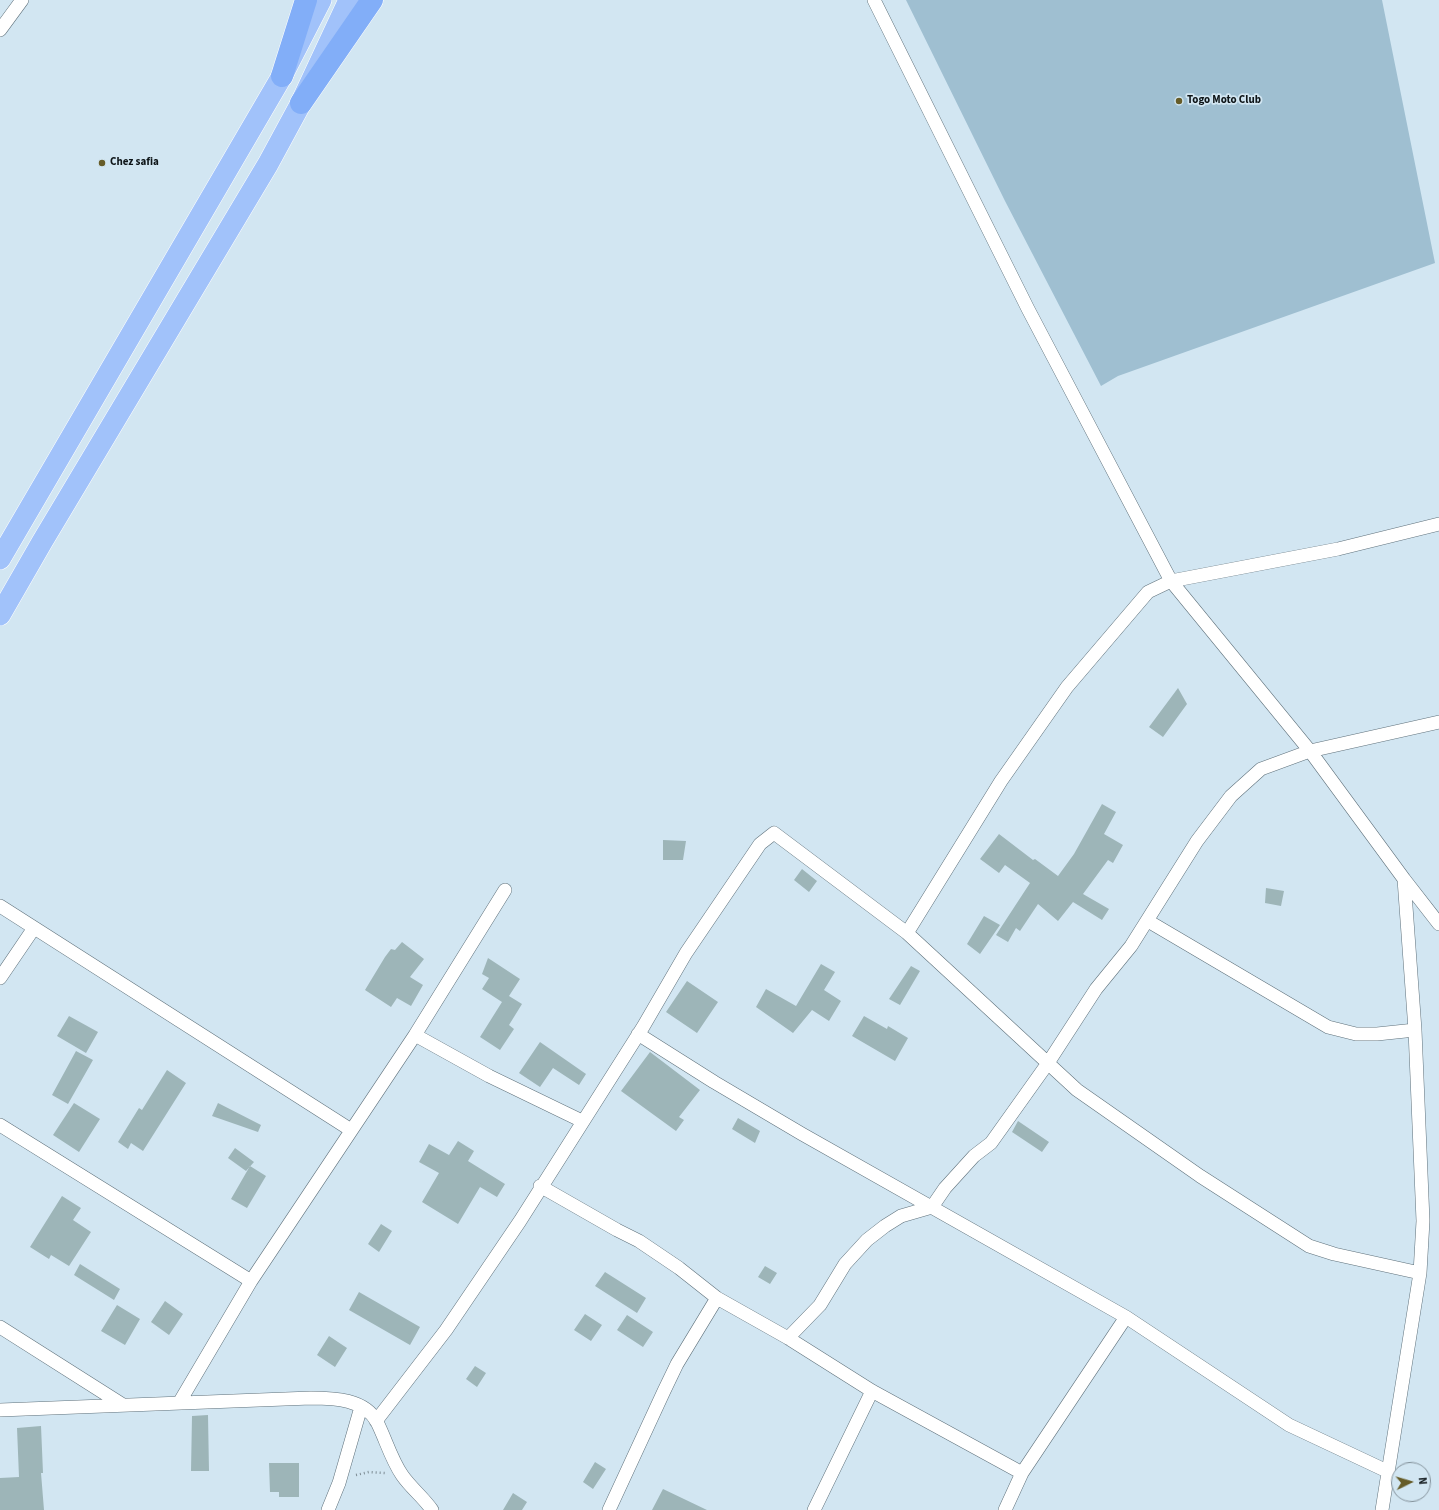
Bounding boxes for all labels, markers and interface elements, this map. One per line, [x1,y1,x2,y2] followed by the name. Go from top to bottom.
[1187,94,1261,108] place label: Togo Moto Club
[1174,96,1184,106] marker: Togo Moto Club
[110,156,159,170] place label: Chez safia
[97,158,107,168] marker: Chez safia
[1391,1462,1431,1502] north arrow
[1415,1477,1430,1485] text: N

